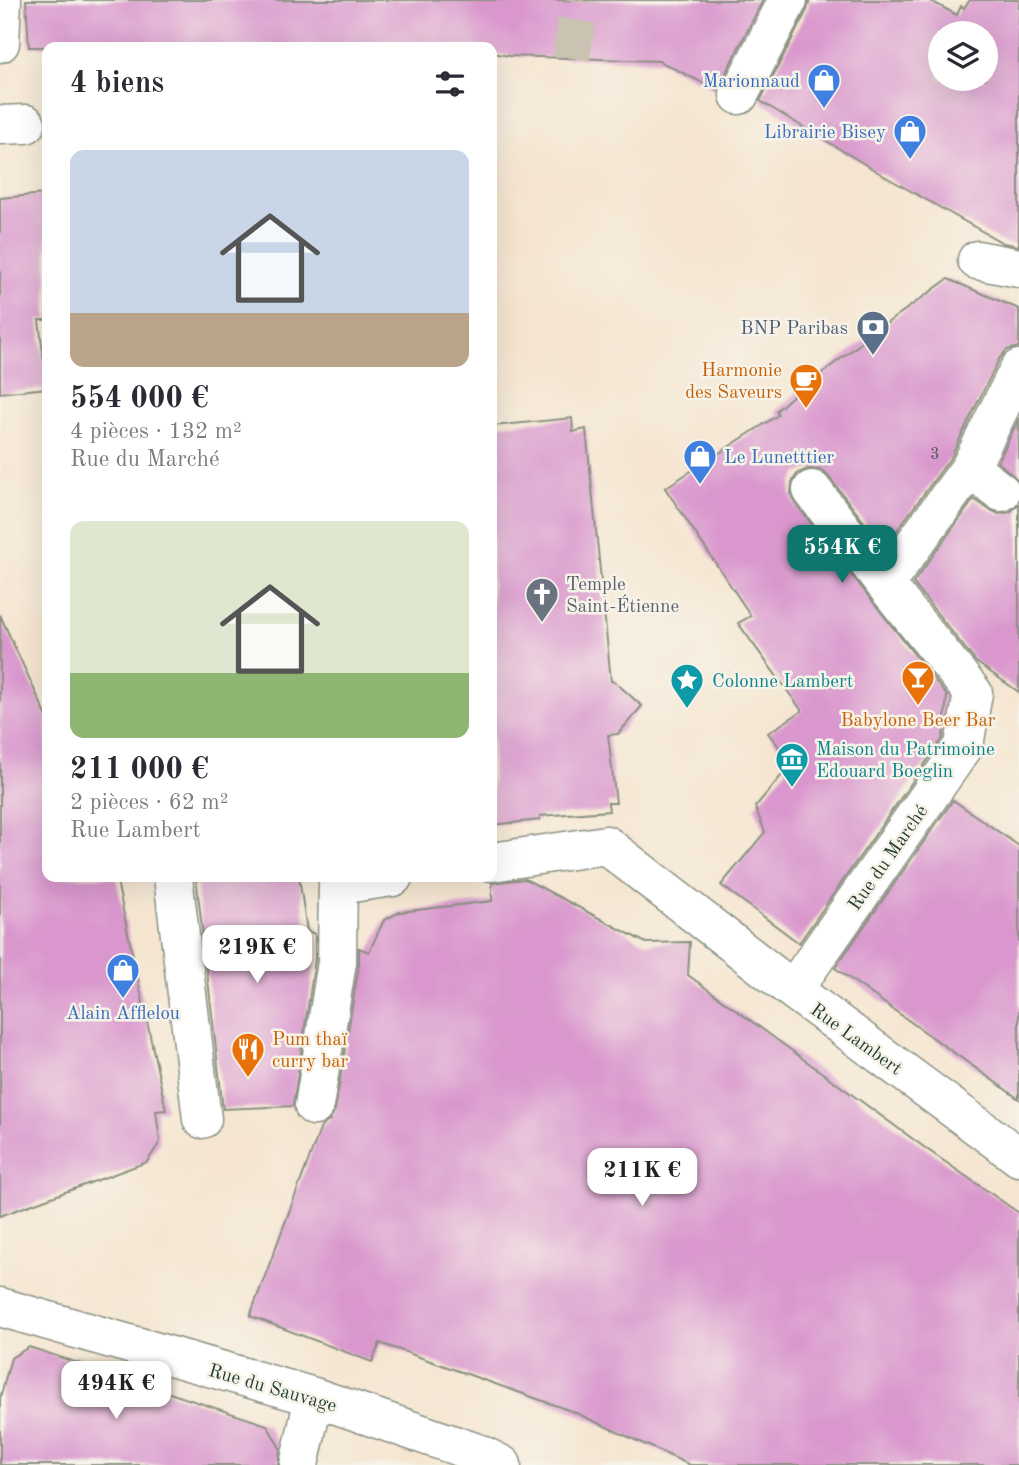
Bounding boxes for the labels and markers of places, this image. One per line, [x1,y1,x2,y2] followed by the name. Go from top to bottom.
[805,61,843,110] shop icon: Marionnaud
[702,73,800,92] place label: Marionnaud
[891,112,929,161] shop icon: Librairie Bisey
[764,124,886,143] place label: Librairie Bisey
[854,308,892,357] bank icon: BNP Paribas
[740,320,848,339] place label: BNP Paribas
[787,361,825,410] cafe icon: Harmonie des Saveurs
[685,362,782,403] place label: Harmonie des Saveurs
[681,437,719,486] shop icon: Le Lunetttier
[724,449,834,468] place label: Le Lunetttier
[785,526,899,585] pin: 554K €
[523,575,561,624] church icon: Temple Saint-Étienne
[566,576,679,617] place label: Temple Saint-Étienne
[899,658,937,707] bar icon: Babylone Beer Bar
[668,661,706,710] place icon: Colonne Lambert
[712,673,853,692] place label: Colonne Lambert
[840,712,996,731] place label: Babylone Beer Bar
[773,740,811,789] museum icon: Maison du Patrimoine Edouard Boeglin
[816,741,995,782] place label: Maison du Patrimoine Edouard Boeglin
[200,926,314,985] pin: 219K €
[104,951,142,1000] shop icon: Alain Afflelou
[66,1005,180,1024] place label: Alain Afflelou
[229,1030,267,1079] restaurant icon: Pum thaï curry bar
[272,1031,349,1072] place label: Pum thaï curry bar
[585,1148,699,1208] pin: 211K €
[59,1362,173,1421] pin: 494K €

